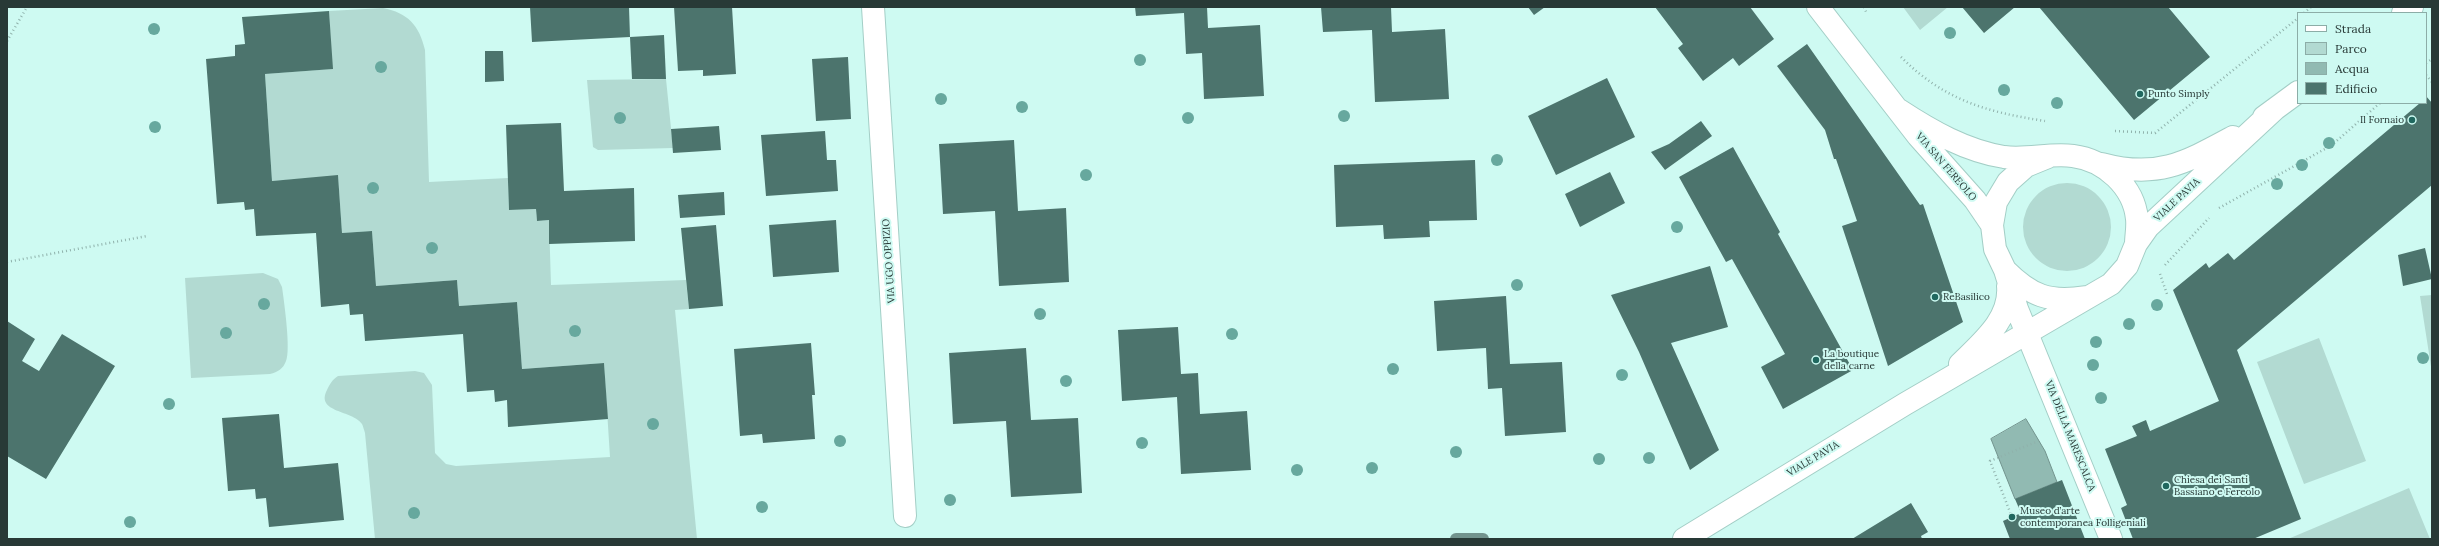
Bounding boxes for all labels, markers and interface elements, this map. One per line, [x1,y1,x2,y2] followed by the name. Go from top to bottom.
[2297,12,2427,104] legend
[2335,21,2371,36] text: Strada
[2335,41,2367,56] text: Parco
[2335,61,2369,76] text: Acqua
[2335,81,2377,96] text: Edificio
[2148,88,2210,100] place label: Punto Simply
[2135,89,2145,99] marker: Punto Simply
[2360,114,2404,126] place label: Il Fornaio
[2407,115,2417,125] marker: Il Fornaio
[1913,130,1979,204] street label: VIA SAN FEREOLO
[2152,176,2202,224] street label: VIALE PAVIA
[880,218,898,304] street label: VIA UGO OPPIZIO
[1943,291,1990,303] place label: ReBasilico
[1930,292,1940,302] marker: ReBasilico
[1824,348,1879,372] place label: La boutique della carne
[1811,355,1821,365] marker: La boutique della carne
[2042,379,2098,493] street label: VIA DELLA MARESCALCA
[1785,439,1841,479] street label: VIALE PAVIA
[2174,474,2260,498] place label: Chiesa dei Santi Bassiano e Fereolo
[2161,481,2171,491] marker: Chiesa dei Santi Bassiano e Fereolo
[2020,505,2146,528] place label: Museo d’arte contemporanea Folligeniali
[2007,512,2017,522] marker: Museo d’arte contemporanea Folligeniali

